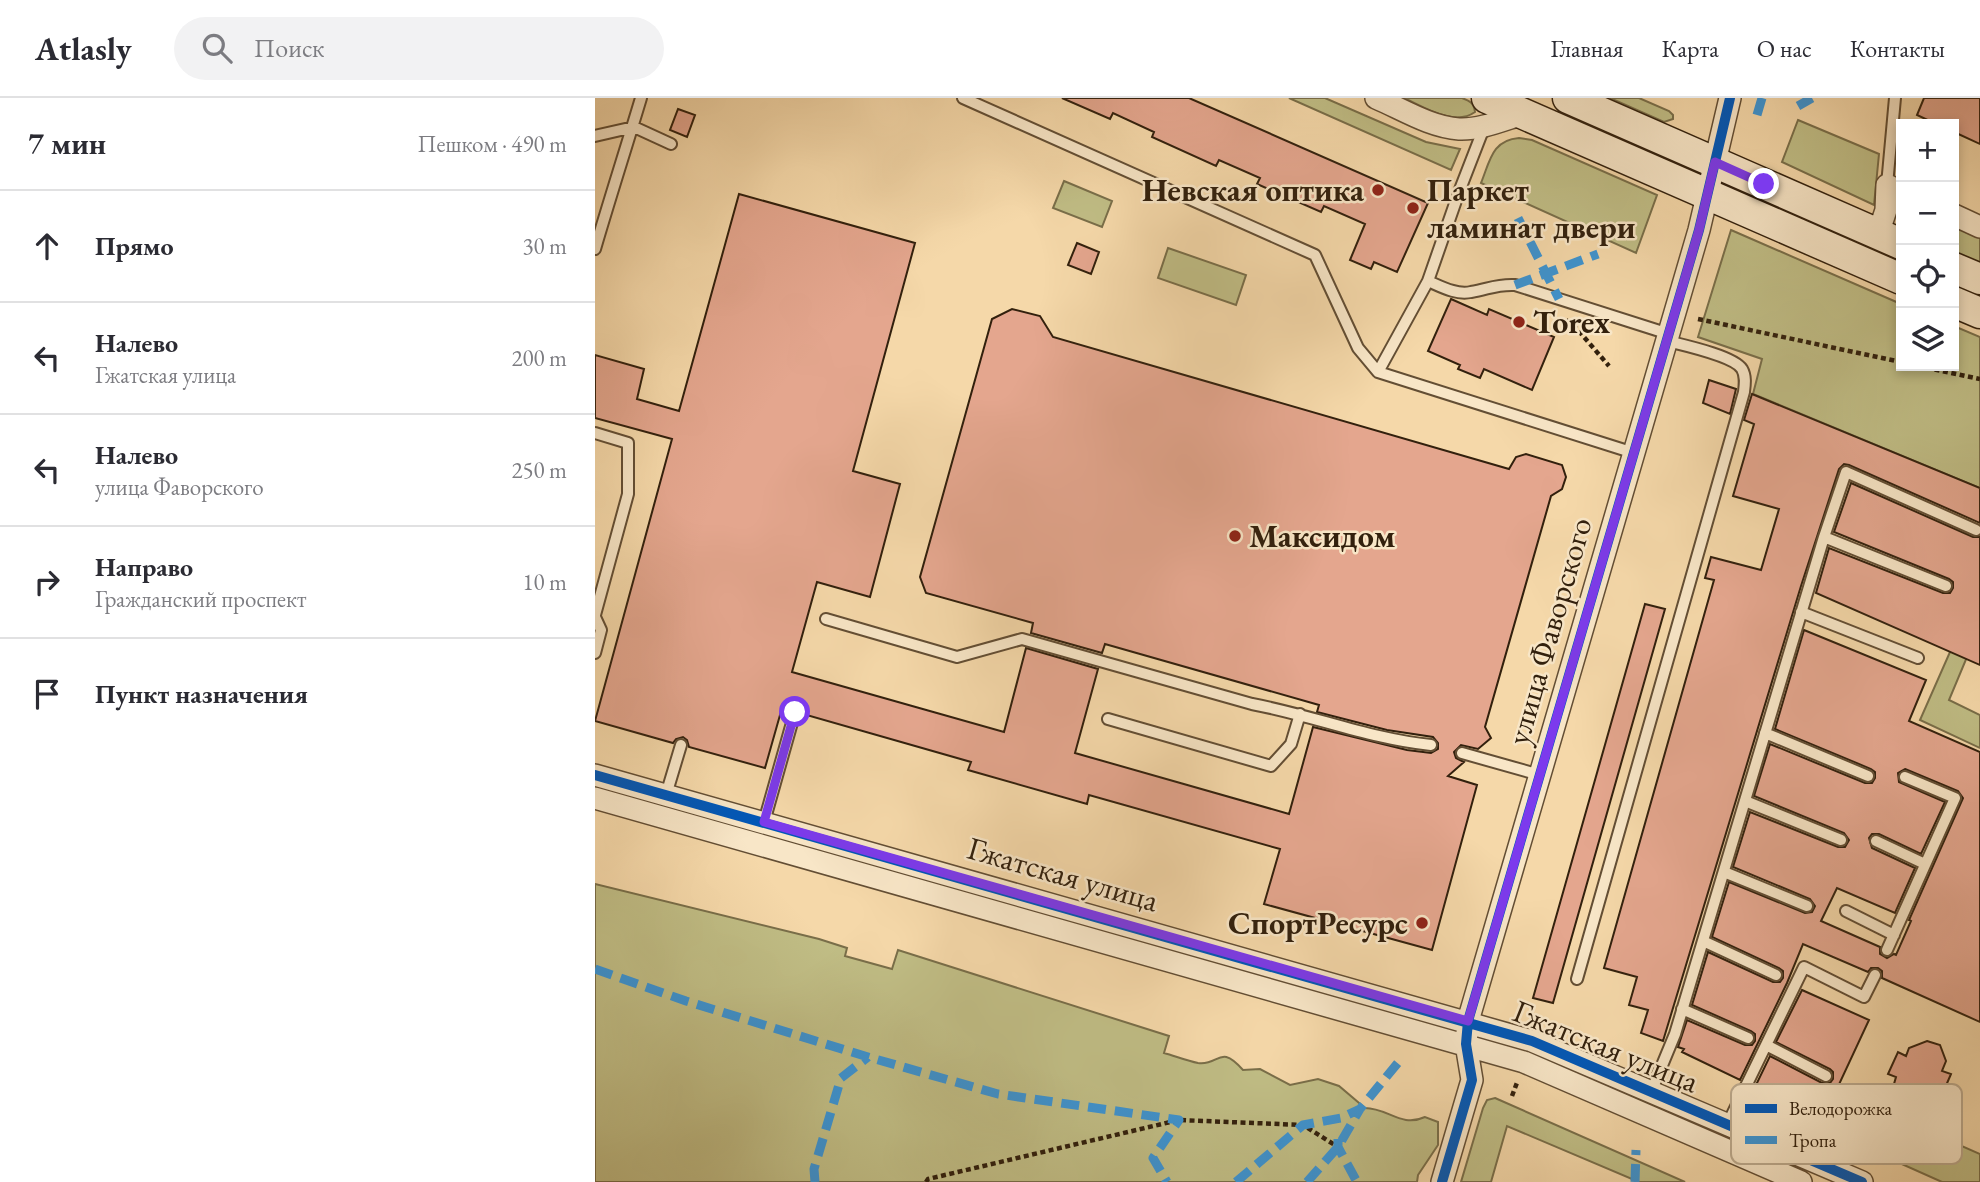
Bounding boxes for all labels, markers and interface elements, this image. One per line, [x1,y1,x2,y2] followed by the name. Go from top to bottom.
[174,17,664,80] search box
[35,27,132,70] text: Atlasly
[198,29,236,67] icon: search
[254,31,325,65] text: Поиск
[1550,33,1624,64] text: Главная
[1662,33,1719,64] text: Карта
[1757,33,1812,64] text: О нас
[1850,33,1945,64] text: Контакты
[1896,119,1959,371] map controls
[1896,119,1959,182] button: +
[28,124,106,163] text: 7 мин
[418,129,567,159] text: Пешком · 490 m
[1748,168,1779,199] route end
[1142,169,1365,211] place label: Невская оптика
[1427,169,1636,248] place label: Паркет ламинат двери
[1370,182,1386,198] marker: Невская оптика
[1896,182,1959,245] button: −
[1405,200,1421,216] marker: Паркет ламинат двери
[28,227,66,265] icon: ahead
[95,229,174,263] text: Прямо
[522,231,567,261] text: 30 m
[1896,245,1959,308] button: locate
[1533,301,1610,343] place label: Torex
[1896,308,1959,371] button: layers
[1511,314,1527,330] marker: Torex
[95,326,178,360] text: Налево
[28,339,66,377] icon: left
[511,343,567,373] text: 200 m
[95,360,236,390] text: Гжатская улица
[95,438,178,472] text: Налево
[28,451,66,489] icon: left
[511,455,567,485] text: 250 m
[95,472,264,502] text: улица Фаворского
[1496,512,1602,750] street label: улица Фаворского
[1249,515,1396,557] place label: Максидом
[1227,528,1243,544] marker: Максидом
[95,550,193,584] text: Направо
[28,563,66,601] icon: right
[522,567,567,597] text: 10 m
[95,584,306,614] text: Гражданский проспект
[28,675,66,713] icon: arrive
[95,677,308,711] text: Пункт назначения
[779,696,810,727] route start
[963,827,1163,921] street label: Гжатская улица
[1228,902,1408,944] place label: СпортРесурс
[1414,915,1430,931] marker: СпортРесурс
[1507,990,1705,1102] street label: Гжатская улица
[1731,1084,1962,1164] legend
[1789,1096,1893,1121] text: Велодорожка
[1789,1128,1837,1153] text: Тропа

